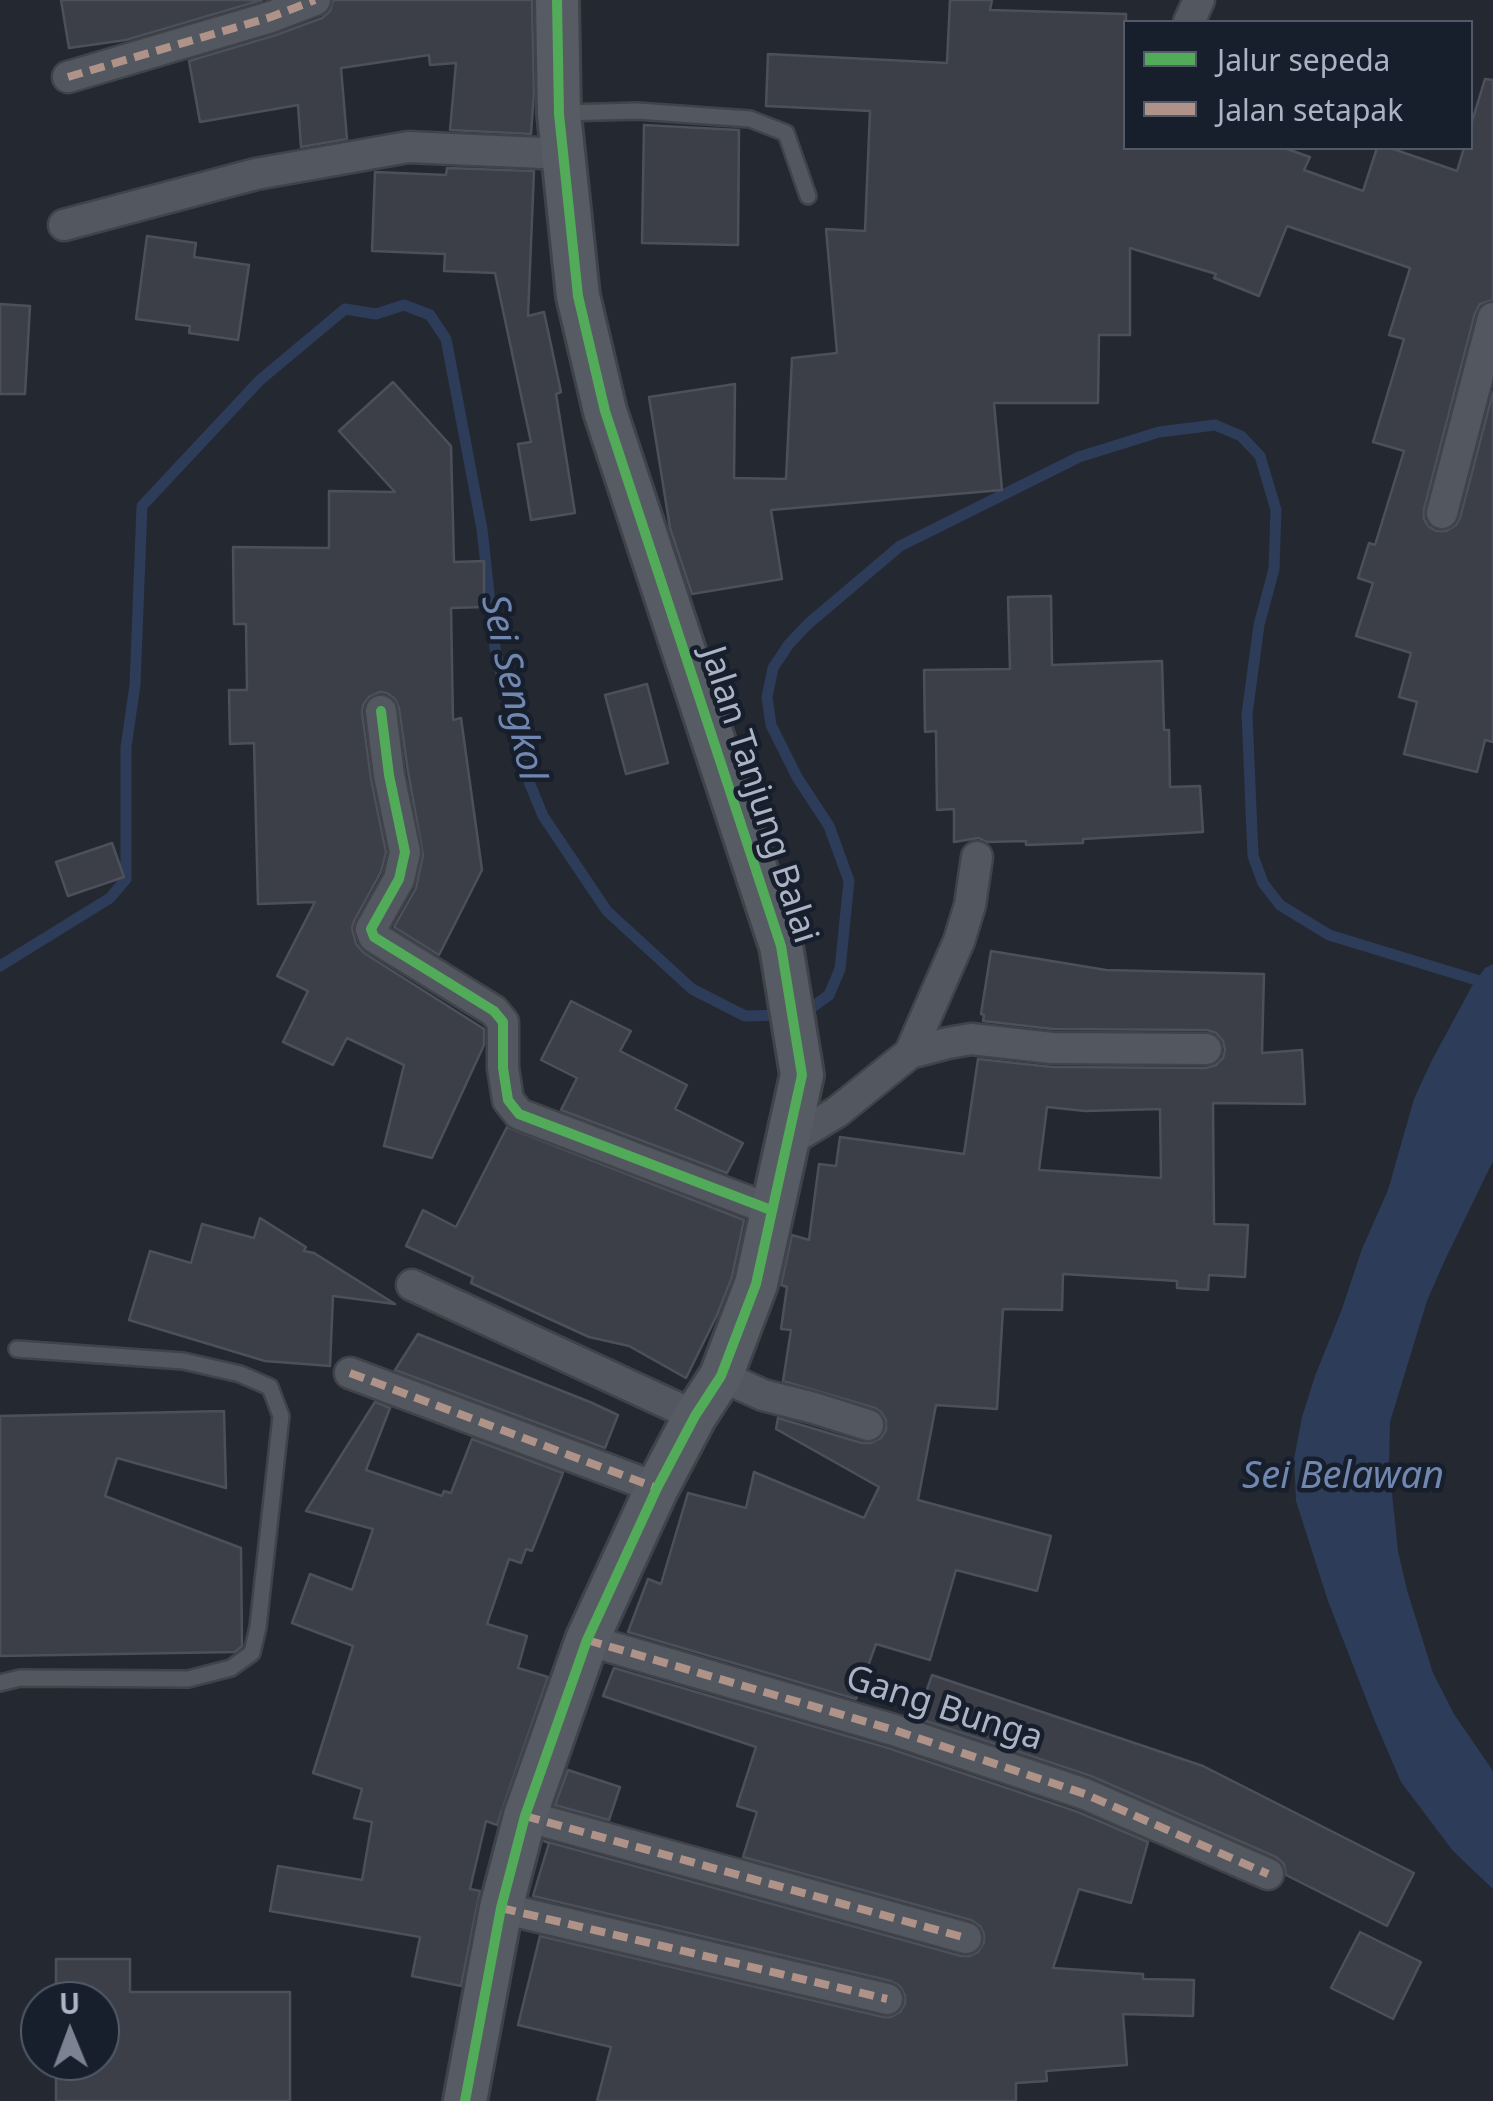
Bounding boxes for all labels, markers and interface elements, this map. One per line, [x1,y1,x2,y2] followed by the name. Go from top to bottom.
[1123,20,1473,150] legend
[1217,39,1390,80] text: Jalur sepeda
[1217,89,1403,130] text: Jalan setapak
[470,591,554,785] water label: Sei Sengkol
[690,641,826,949] street label: Jalan Tanjung Balai
[1242,1454,1444,1500] water label: Sei Belawan
[840,1657,1048,1761] street label: Gang Bunga
[20,1981,120,2081] north arrow
[59,1984,80,2022] text: U

